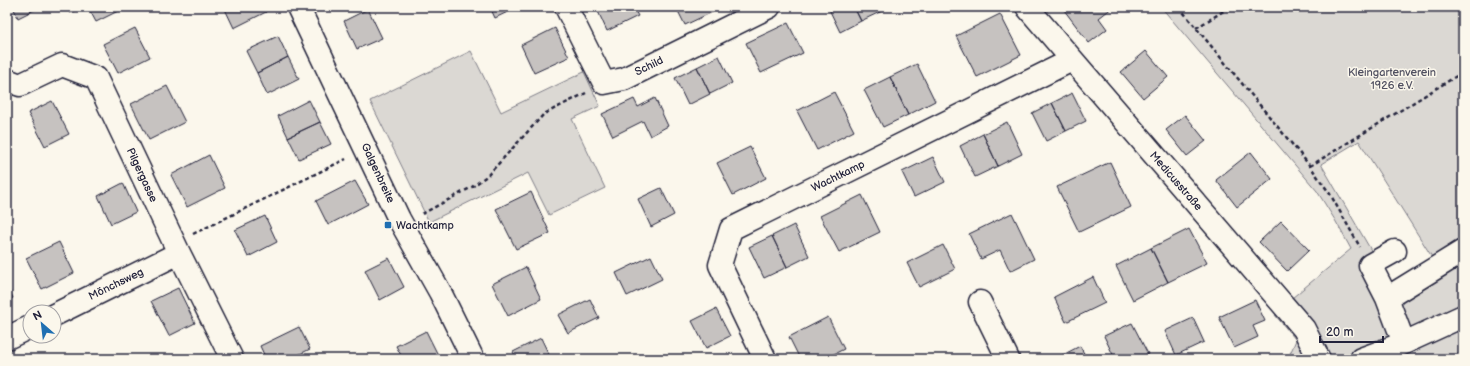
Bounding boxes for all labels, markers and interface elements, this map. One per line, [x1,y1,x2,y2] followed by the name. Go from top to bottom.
[633,54,665,78] street label: Schild
[1348,66,1436,92] park label: Kleingartenverein 1926 e.V.
[358,141,398,205] street label: Galgenbreite
[124,146,160,205] street label: Pilgergasse
[1147,149,1205,213] street label: Medicusstraße
[809,157,867,195] street label: Wachtkamp
[396,219,454,232] place label: Wachtkamp
[383,220,393,230] marker: Wachtkamp
[86,265,146,303] street label: Mönchsweg
[22,304,62,344] north arrow
[31,308,44,323] text: N
[1320,318,1383,344] scale bar
[1326,325,1353,340] text: 20 m

